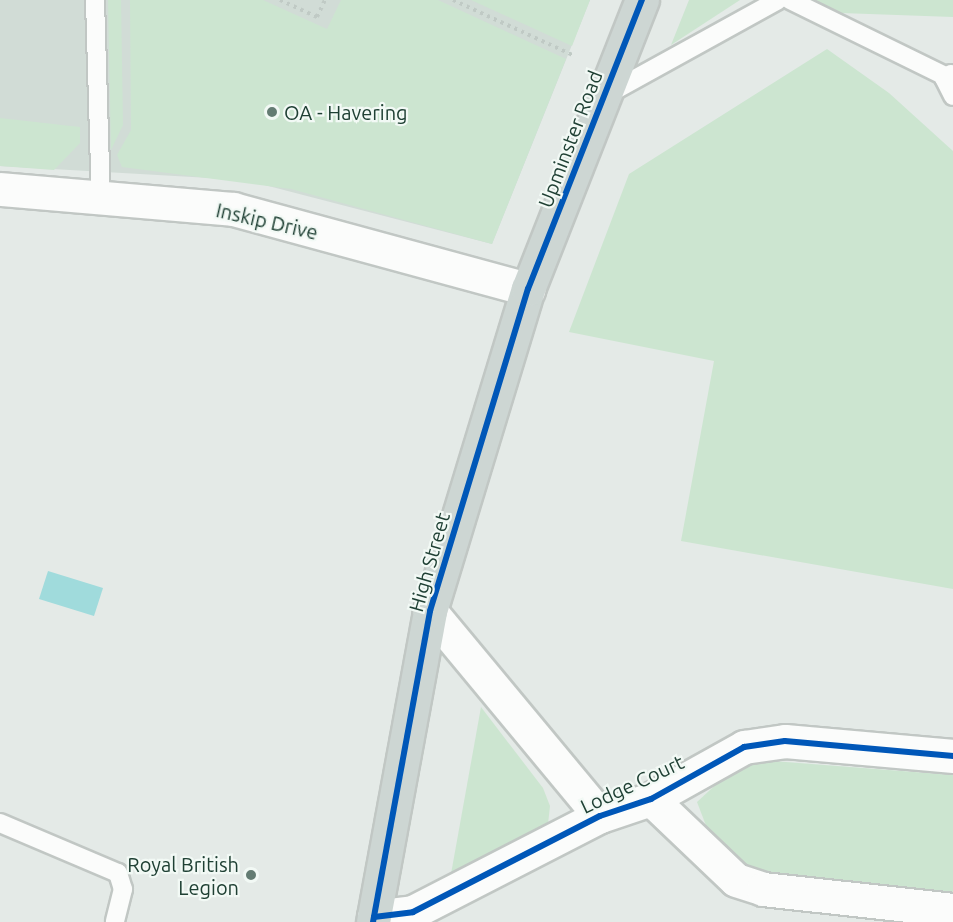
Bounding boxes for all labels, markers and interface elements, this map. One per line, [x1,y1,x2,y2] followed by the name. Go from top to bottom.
[533,67,607,211] street label: Upminster Road
[284,100,408,124] place label: OA - Havering
[265,105,279,119] marker: OA - Havering
[214,198,320,244] street label: Inskip Drive
[403,510,455,614] street label: High Street
[576,750,688,818] street label: Lodge Court
[127,852,239,899] place label: Royal British Legion
[244,868,258,882] marker: Royal British Legion

